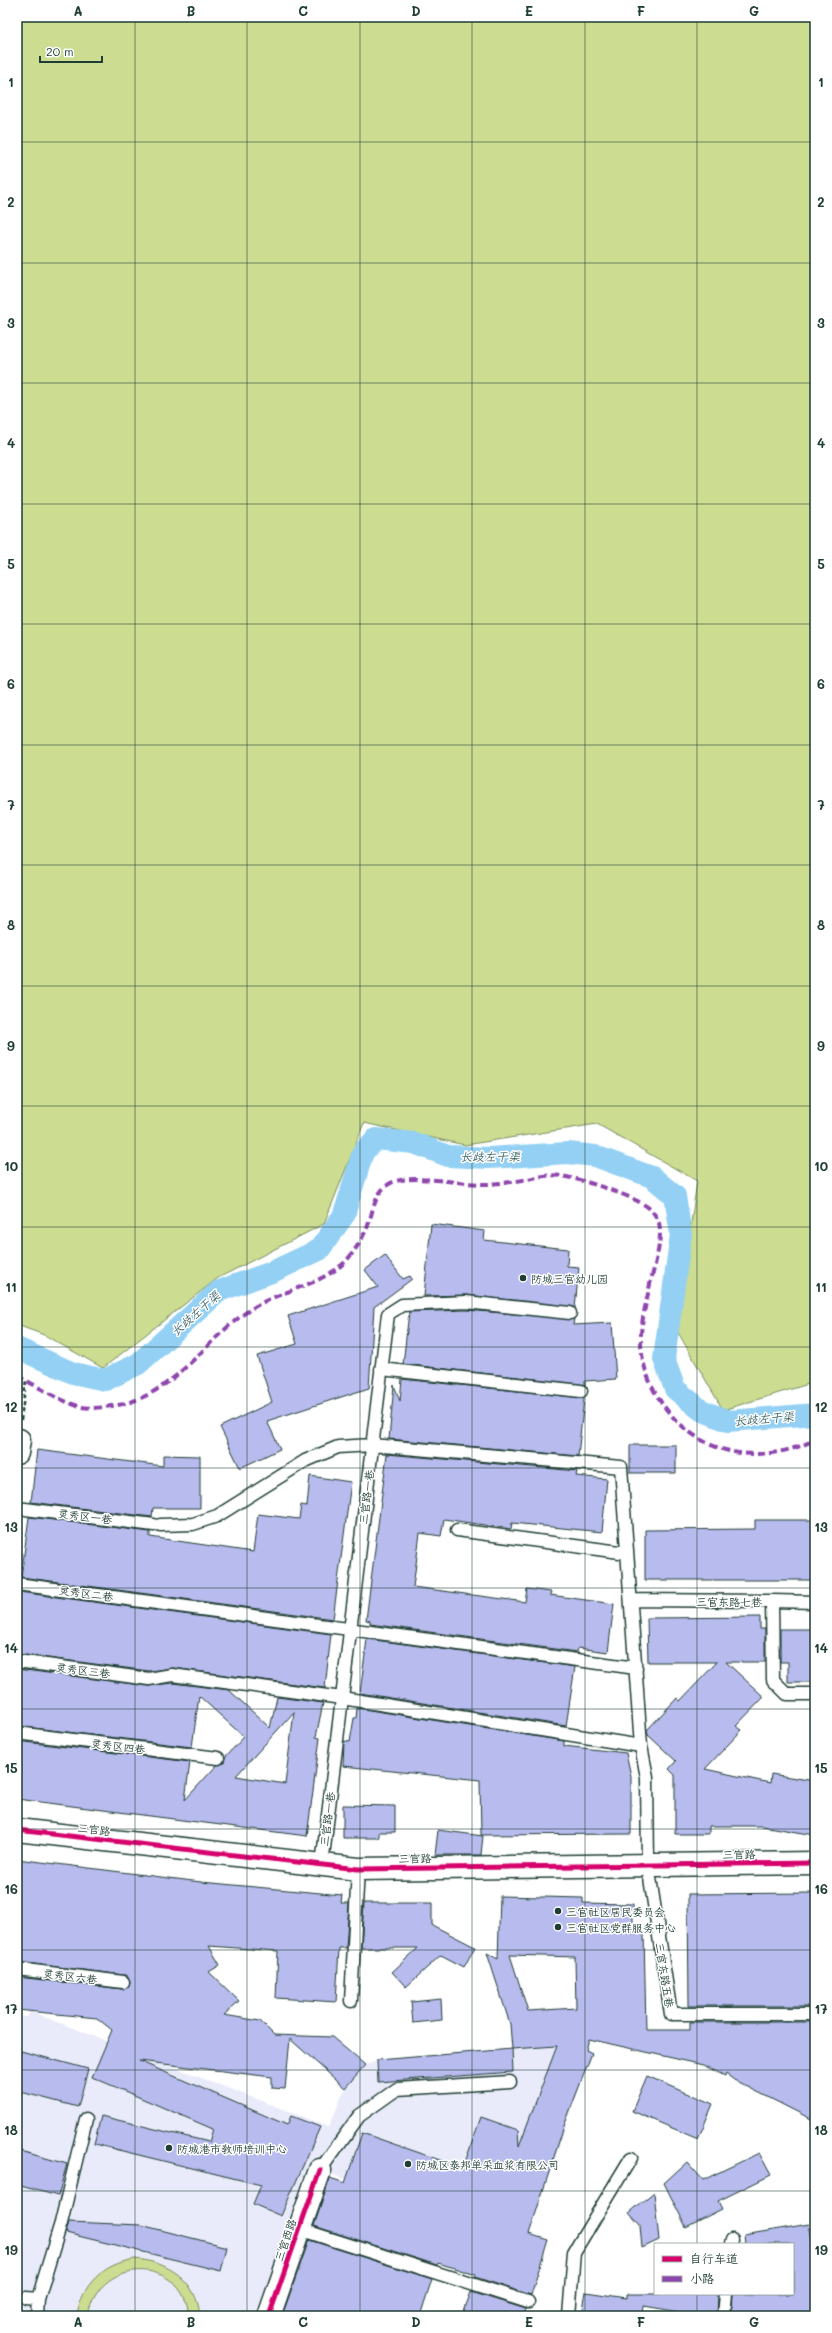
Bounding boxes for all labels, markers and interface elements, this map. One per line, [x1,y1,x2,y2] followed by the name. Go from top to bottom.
[73,2,83,19] text: A
[187,2,196,19] text: B
[298,2,308,19] text: C
[411,2,421,19] text: D
[525,2,533,19] text: E
[637,2,645,19] text: F
[749,2,759,19] text: G
[40,38,102,64] scale bar
[46,43,74,59] text: 20 m
[8,73,14,90] text: 1
[818,73,824,90] text: 1
[7,193,15,210] text: 2
[817,193,825,210] text: 2
[7,314,15,331] text: 3
[817,314,825,331] text: 3
[7,434,15,451] text: 4
[817,434,825,451] text: 4
[7,555,15,572] text: 5
[817,555,825,572] text: 5
[7,675,15,692] text: 6
[817,675,825,692] text: 6
[7,796,15,813] text: 7
[817,796,825,813] text: 7
[7,916,15,933] text: 8
[817,916,825,933] text: 8
[7,1037,15,1054] text: 9
[817,1037,825,1054] text: 9
[460,1148,521,1164] water label: 长歧左干渠
[4,1157,18,1174] text: 10
[814,1157,828,1174] text: 10
[531,1271,608,1286] place label: 防城三官幼儿园
[518,1273,528,1283] marker: 防城三官幼儿园
[5,1278,17,1295] text: 11
[815,1278,827,1295] text: 11
[167,1287,224,1339] water label: 长歧左干渠
[4,1398,18,1415] text: 12
[814,1398,828,1415] text: 12
[733,1407,796,1429] water label: 长歧左干渠
[355,1469,377,1525] street label: 三官路一巷
[57,1505,113,1527] street label: 灵秀区一巷
[4,1518,18,1535] text: 13
[814,1518,828,1535] text: 13
[58,1582,114,1604] street label: 灵秀区二巷
[696,1594,762,1609] street label: 三官东路七巷
[4,1639,18,1656] text: 14
[814,1639,828,1656] text: 14
[55,1659,111,1681] street label: 灵秀区三巷
[90,1735,146,1757] street label: 灵秀区四巷
[4,1759,18,1776] text: 15
[814,1759,828,1776] text: 15
[316,1791,338,1847] street label: 三官路一巷
[77,1820,111,1838] street label: 三官路
[722,1846,756,1862] street label: 三官路
[398,1850,432,1866] street label: 三官路
[4,1880,18,1897] text: 16
[814,1880,828,1897] text: 16
[566,1904,665,1919] place label: 三官社区居民委员会
[553,1906,563,1916] marker: 三官社区居民委员会
[566,1920,676,1935] place label: 三官社区党群服务中心
[553,1922,563,1932] marker: 三官社区党群服务中心
[652,1941,678,2009] street label: 三官东路五巷
[42,1965,98,1987] street label: 灵秀区六巷
[4,2000,18,2017] text: 17
[814,2000,828,2017] text: 17
[4,2121,18,2138] text: 18
[814,2121,828,2138] text: 18
[177,2141,287,2156] place label: 防城港市教师培训中心
[164,2143,174,2153] marker: 防城港市教师培训中心
[416,2157,559,2172] place label: 防城区泰邦单采血浆有限公司
[403,2159,413,2169] marker: 防城区泰邦单采血浆有限公司
[271,2217,299,2263] street label: 三官西路
[4,2241,18,2258] text: 19
[814,2241,828,2258] text: 19
[654,2243,794,2295] legend
[690,2250,738,2266] text: 自行车道
[690,2270,714,2286] text: 小路
[73,2313,83,2330] text: A
[187,2313,196,2330] text: B
[298,2313,308,2330] text: C
[411,2313,421,2330] text: D
[525,2313,533,2330] text: E
[637,2313,645,2330] text: F
[749,2313,759,2330] text: G

